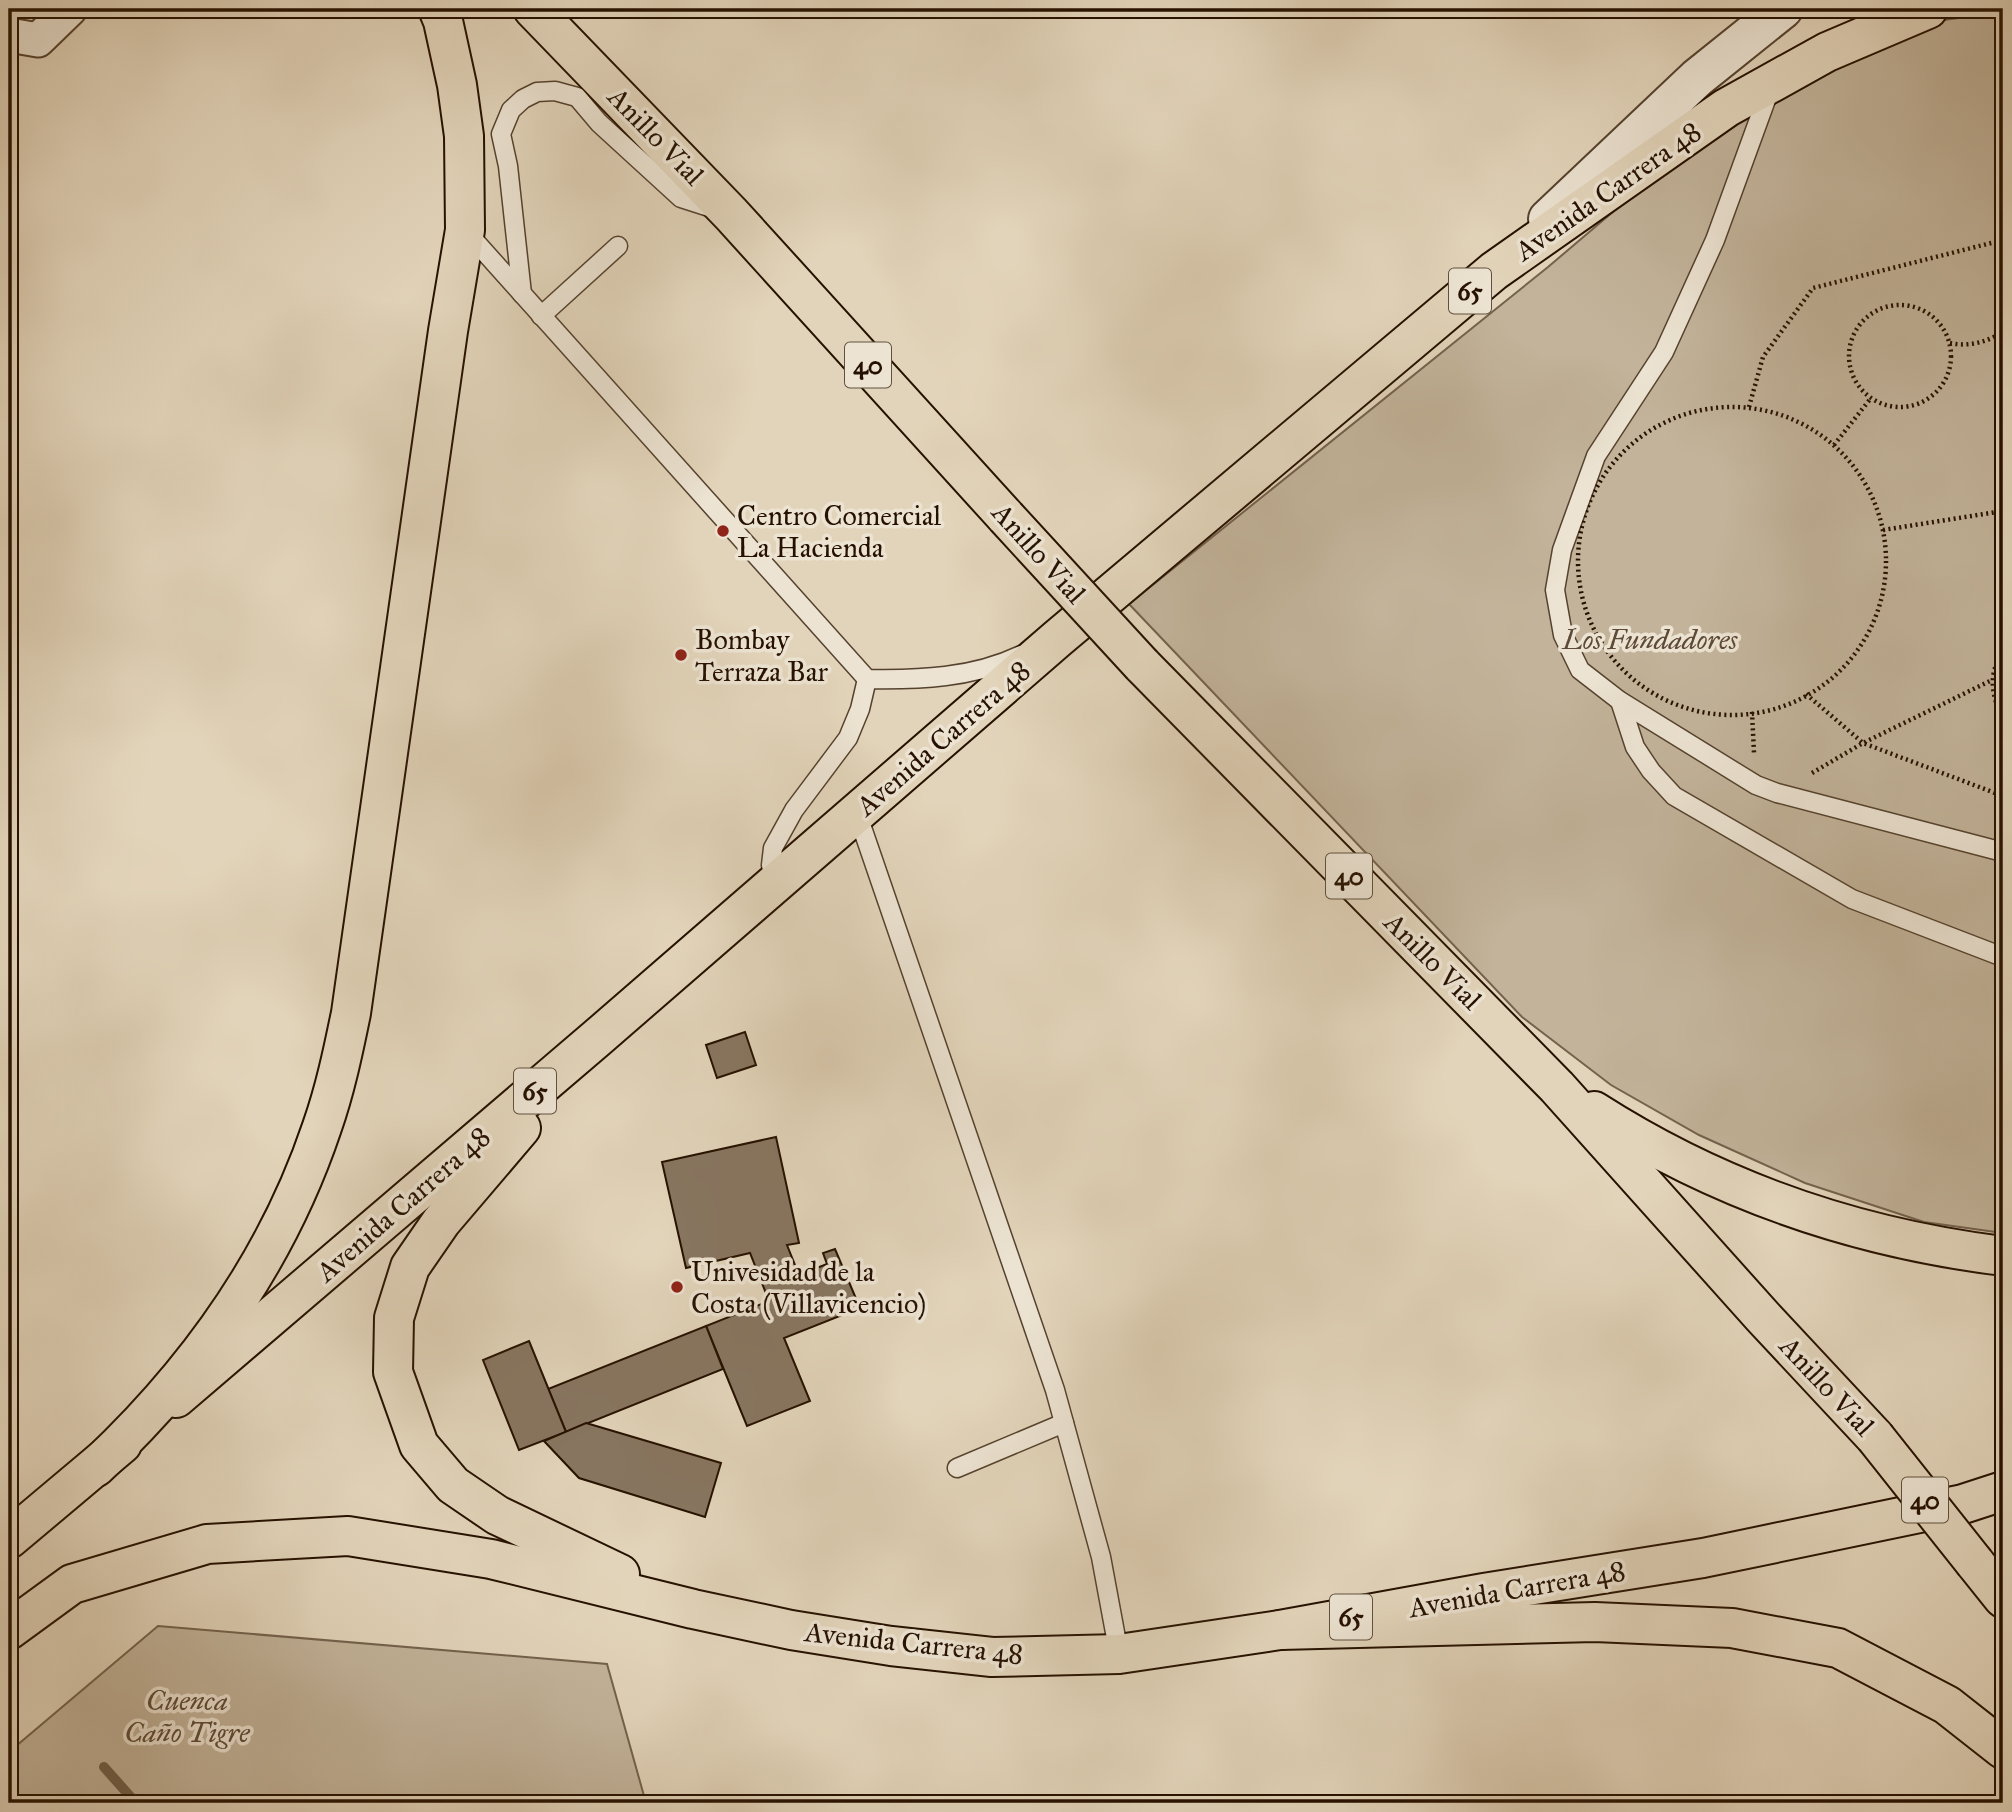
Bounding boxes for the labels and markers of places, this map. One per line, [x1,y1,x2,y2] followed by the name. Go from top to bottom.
[737,498,942,565] place label: Centro Comercial La Hacienda
[715,523,731,539] marker: Centro Comercial La Hacienda
[695,622,829,689] place label: Bombay Terraza Bar
[673,647,689,663] marker: Bombay Terraza Bar
[691,1254,926,1321] place label: Univesidad de la Costa (Villavicencio)
[669,1279,685,1295] marker: Univesidad de la Costa (Villavicencio)

